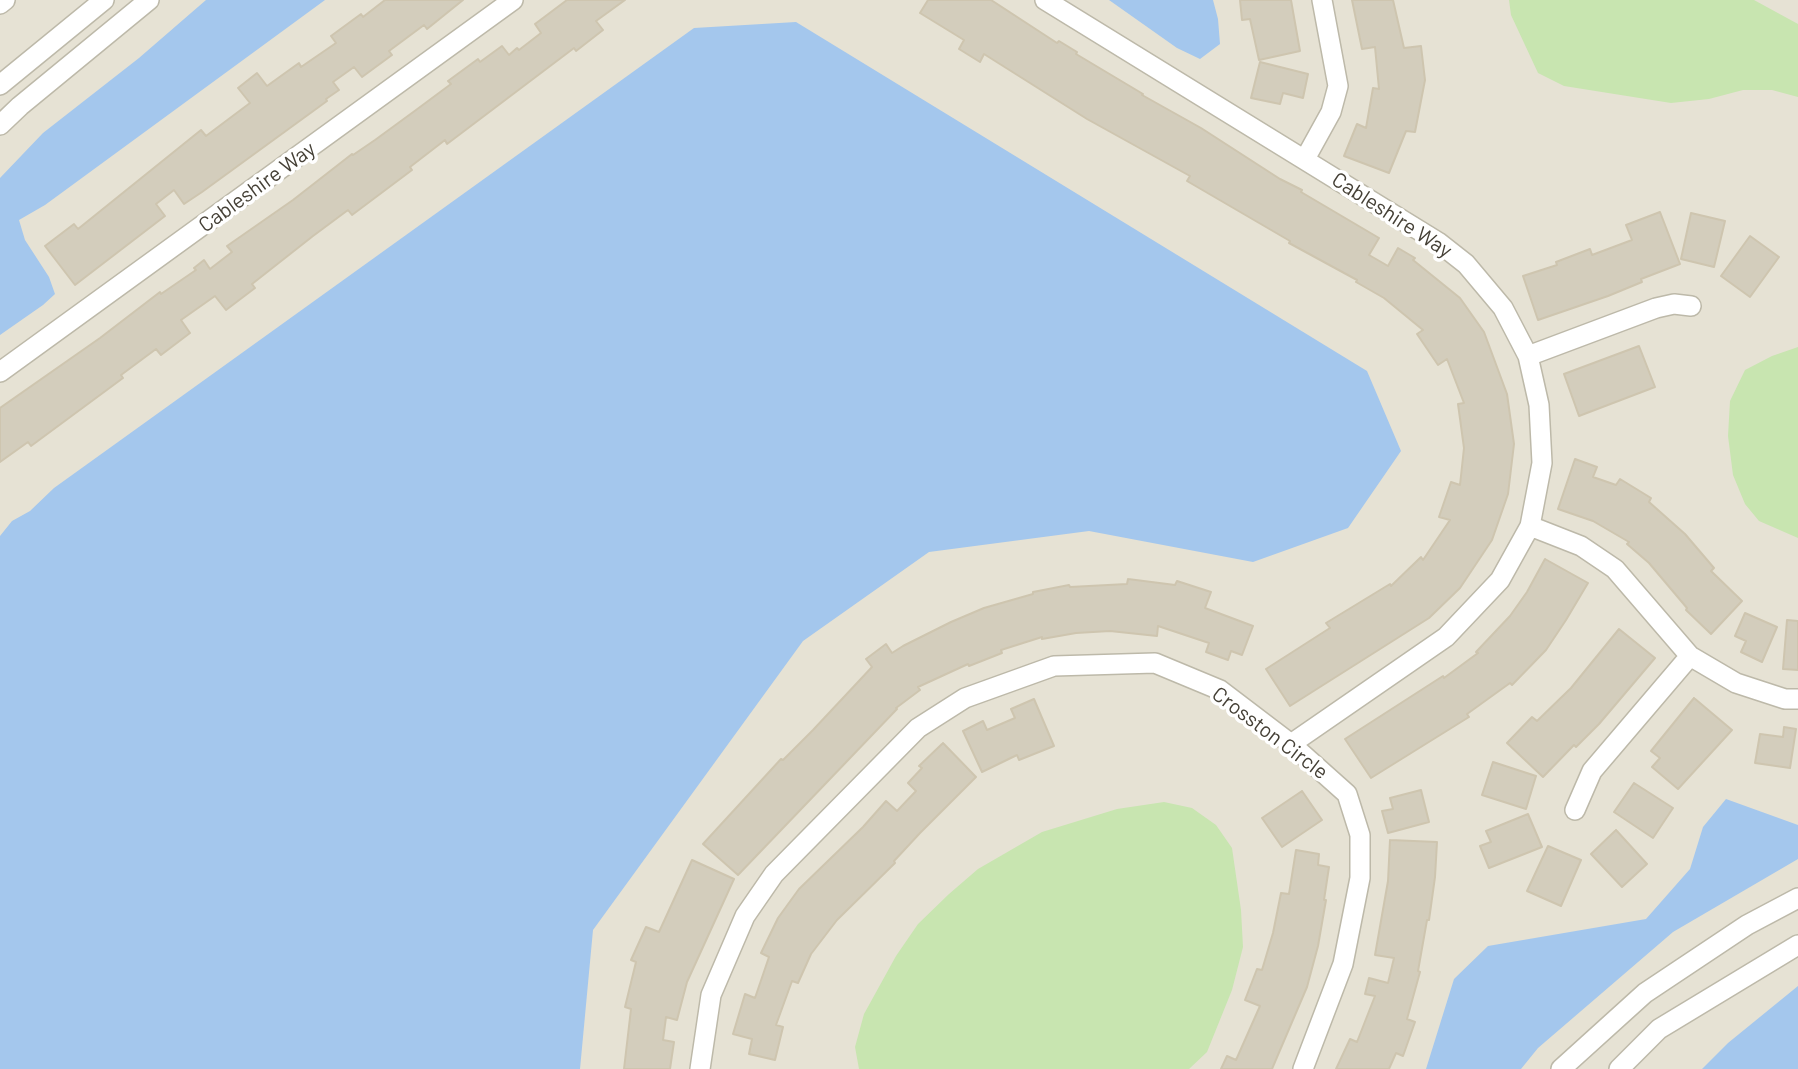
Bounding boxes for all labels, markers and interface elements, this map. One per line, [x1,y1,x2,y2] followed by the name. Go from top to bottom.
[194,136,320,238] street label: Cableshire Way
[1327,167,1457,263] street label: Cableshire Way
[1207,681,1333,785] street label: Crosston Circle

